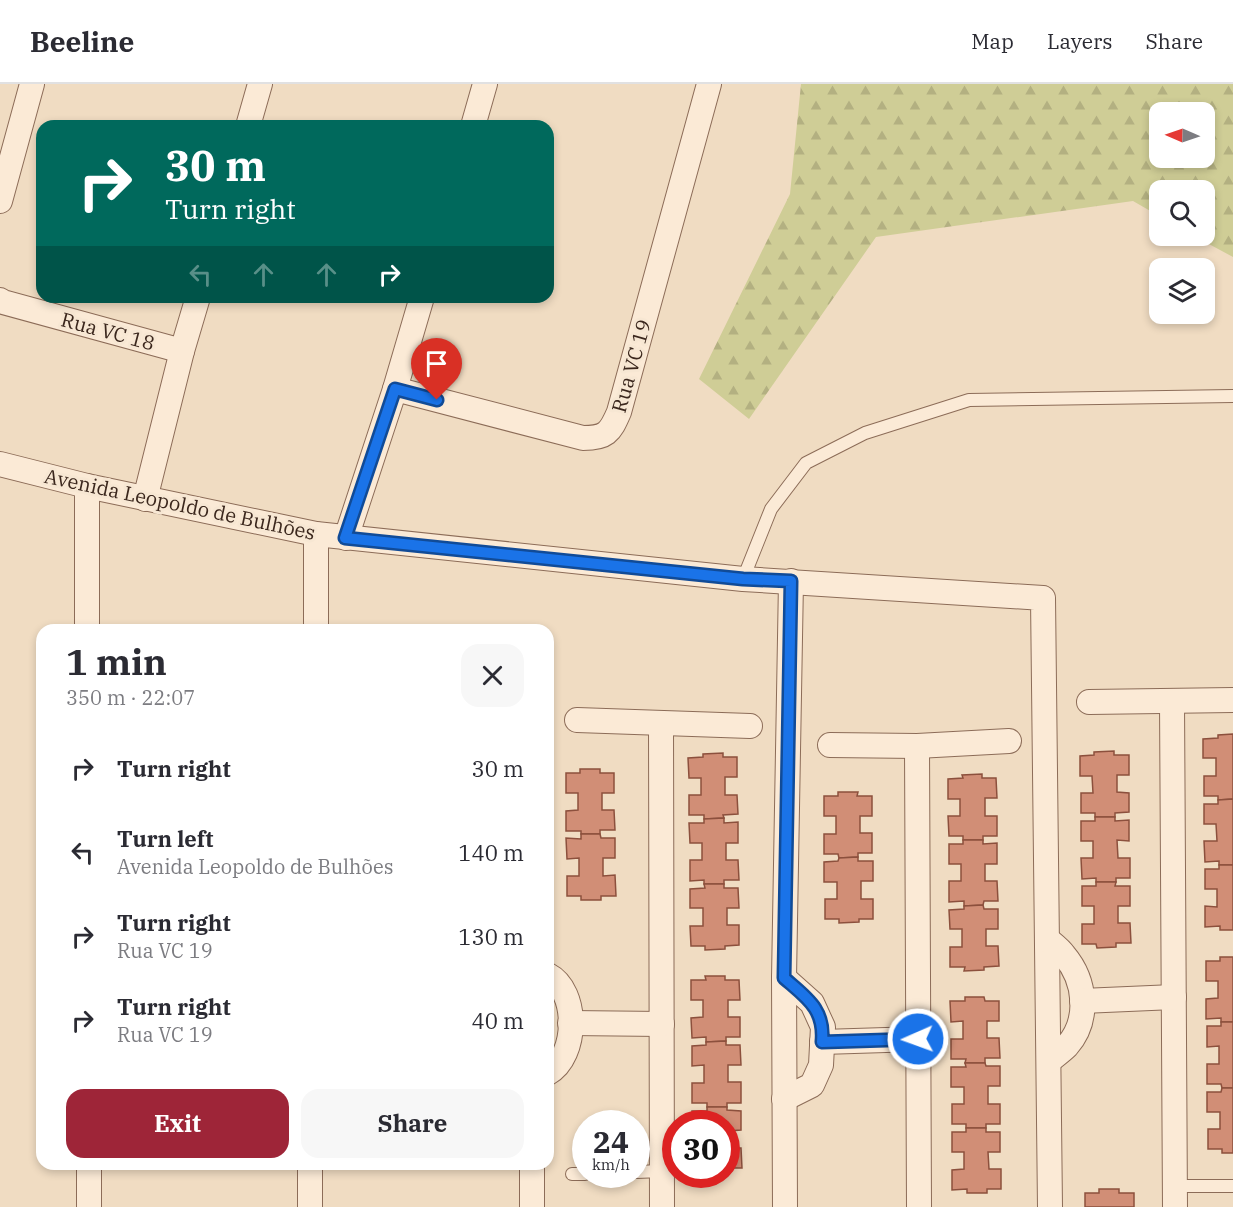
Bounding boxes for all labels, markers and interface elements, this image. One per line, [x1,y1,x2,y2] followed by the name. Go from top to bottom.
[30,23,134,60] text: Beeline
[971,27,1014,55] text: Map
[1047,27,1113,55] text: Layers
[1146,27,1203,55] text: Share
[1149,102,1215,168] north arrow
[1149,102,1215,324] map controls
[165,138,266,193] text: 30 m
[66,144,144,222] icon: right
[1149,180,1215,246] button: search
[165,191,296,226] text: Turn right
[184,258,217,291] icon: left
[247,258,280,291] icon: ahead
[310,258,343,291] icon: ahead
[373,258,406,291] icon: right
[1149,258,1215,324] button: layers
[58,306,158,356] street label: Rua VC 18
[605,316,657,416] street label: Rua VC 19
[411,338,462,400] pin
[420,347,453,380] icon: arrive
[42,462,318,546] street label: Avenida Leopoldo de Bulhões
[66,638,167,685] text: 1 min
[461,644,524,707] button: close
[66,684,195,711] text: 350 m · 22:07
[66,752,99,785] icon: right
[117,754,231,783] text: Turn right
[472,754,524,783] text: 30 m
[117,824,213,853] text: Turn left
[66,836,99,869] icon: left
[458,838,524,867] text: 140 m
[117,853,393,880] text: Avenida Leopoldo de Bulhões
[117,908,231,937] text: Turn right
[66,920,99,953] icon: right
[458,922,524,951] text: 130 m
[117,937,213,964] text: Rua VC 19
[117,992,231,1021] text: Turn right
[66,1004,99,1037] icon: right
[472,1006,524,1035] text: 40 m
[886,1007,950,1071] position arrow
[117,1021,213,1048] text: Rua VC 19
[66,1089,289,1158] button: Exit
[301,1089,524,1158] button: Share
[662,1110,740,1188] speed limit sign: 30
[593,1122,629,1161] text: 24
[592,1155,630,1174] text: km/h

